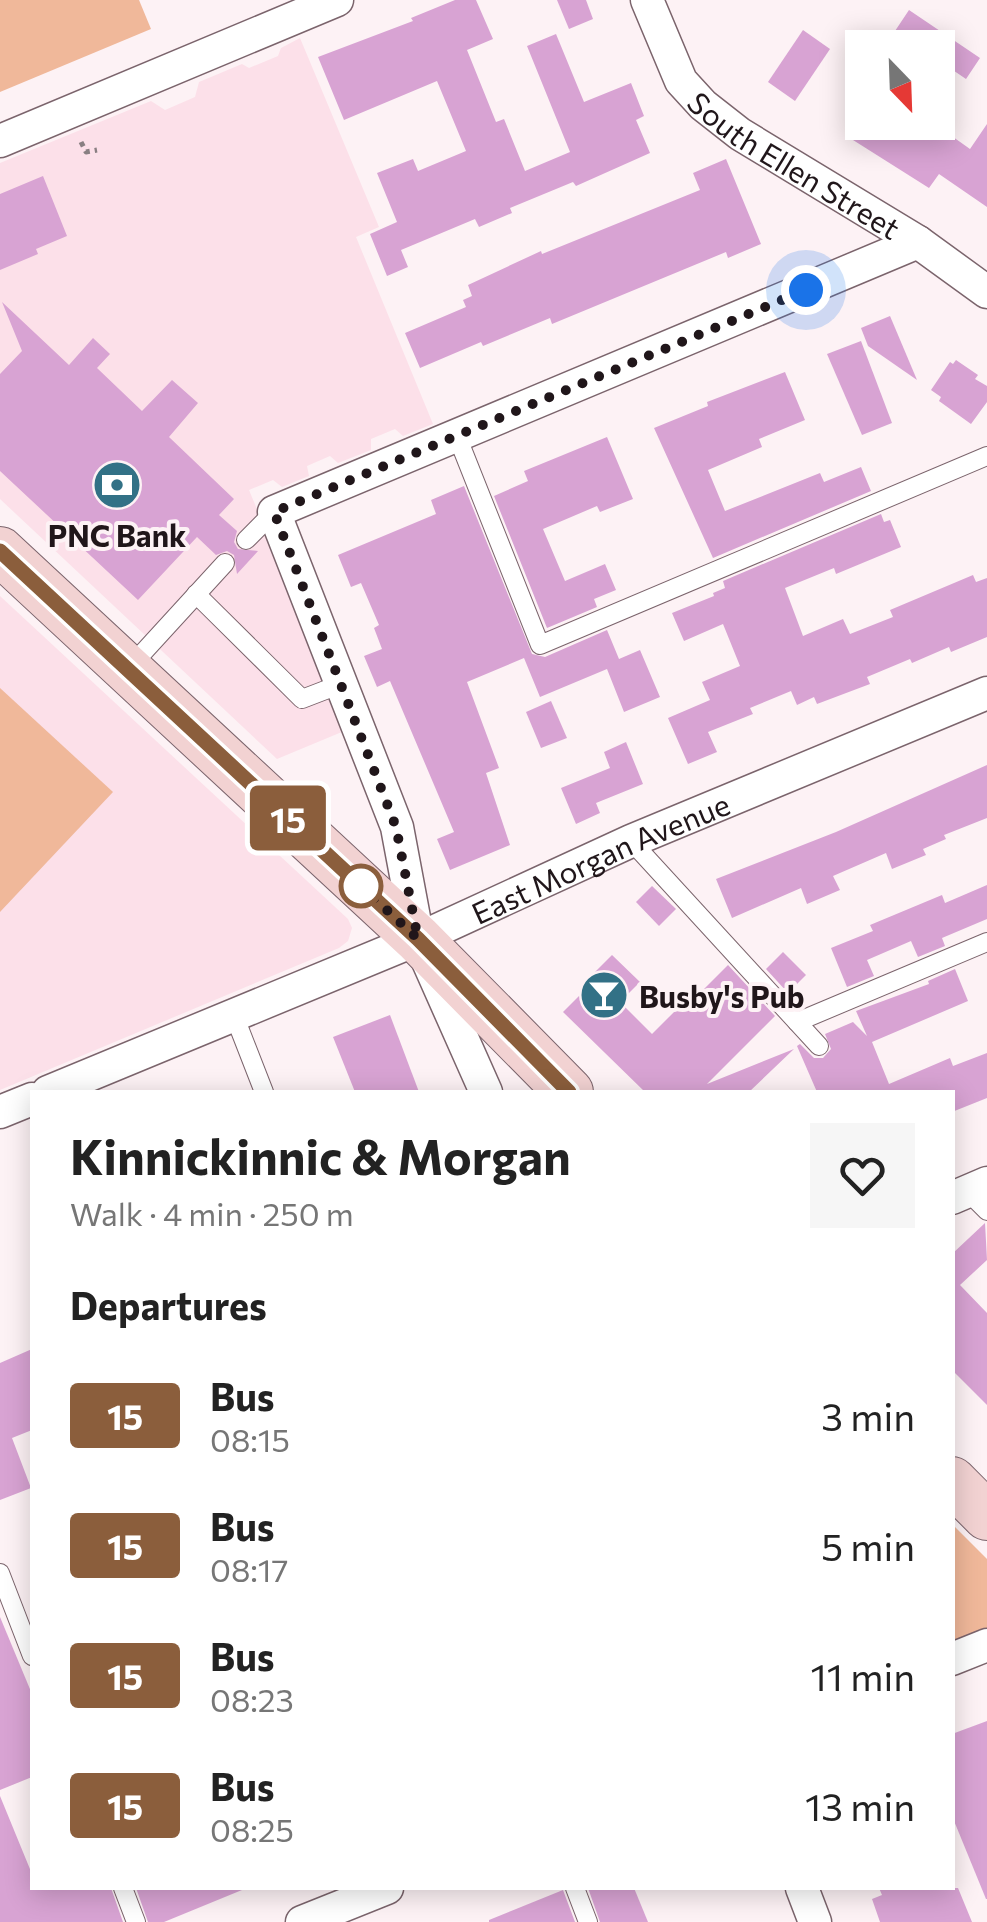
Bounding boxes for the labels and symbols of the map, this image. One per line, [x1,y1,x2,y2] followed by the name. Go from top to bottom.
[845,30,955,140] north arrow
[681,83,908,246] street label: South Ellen Street
[781,265,831,315] your location
[91,459,143,511] bank icon: PNC Bank
[48,516,186,553] place label: PNC Bank
[465,784,735,931] street label: East Morgan Avenue
[243,786,333,850] line badge: 15
[340,865,382,907] unlabelled marker
[578,969,630,1021] bar icon: Busby's Pub
[639,977,805,1014] place label: Busby's Pub

